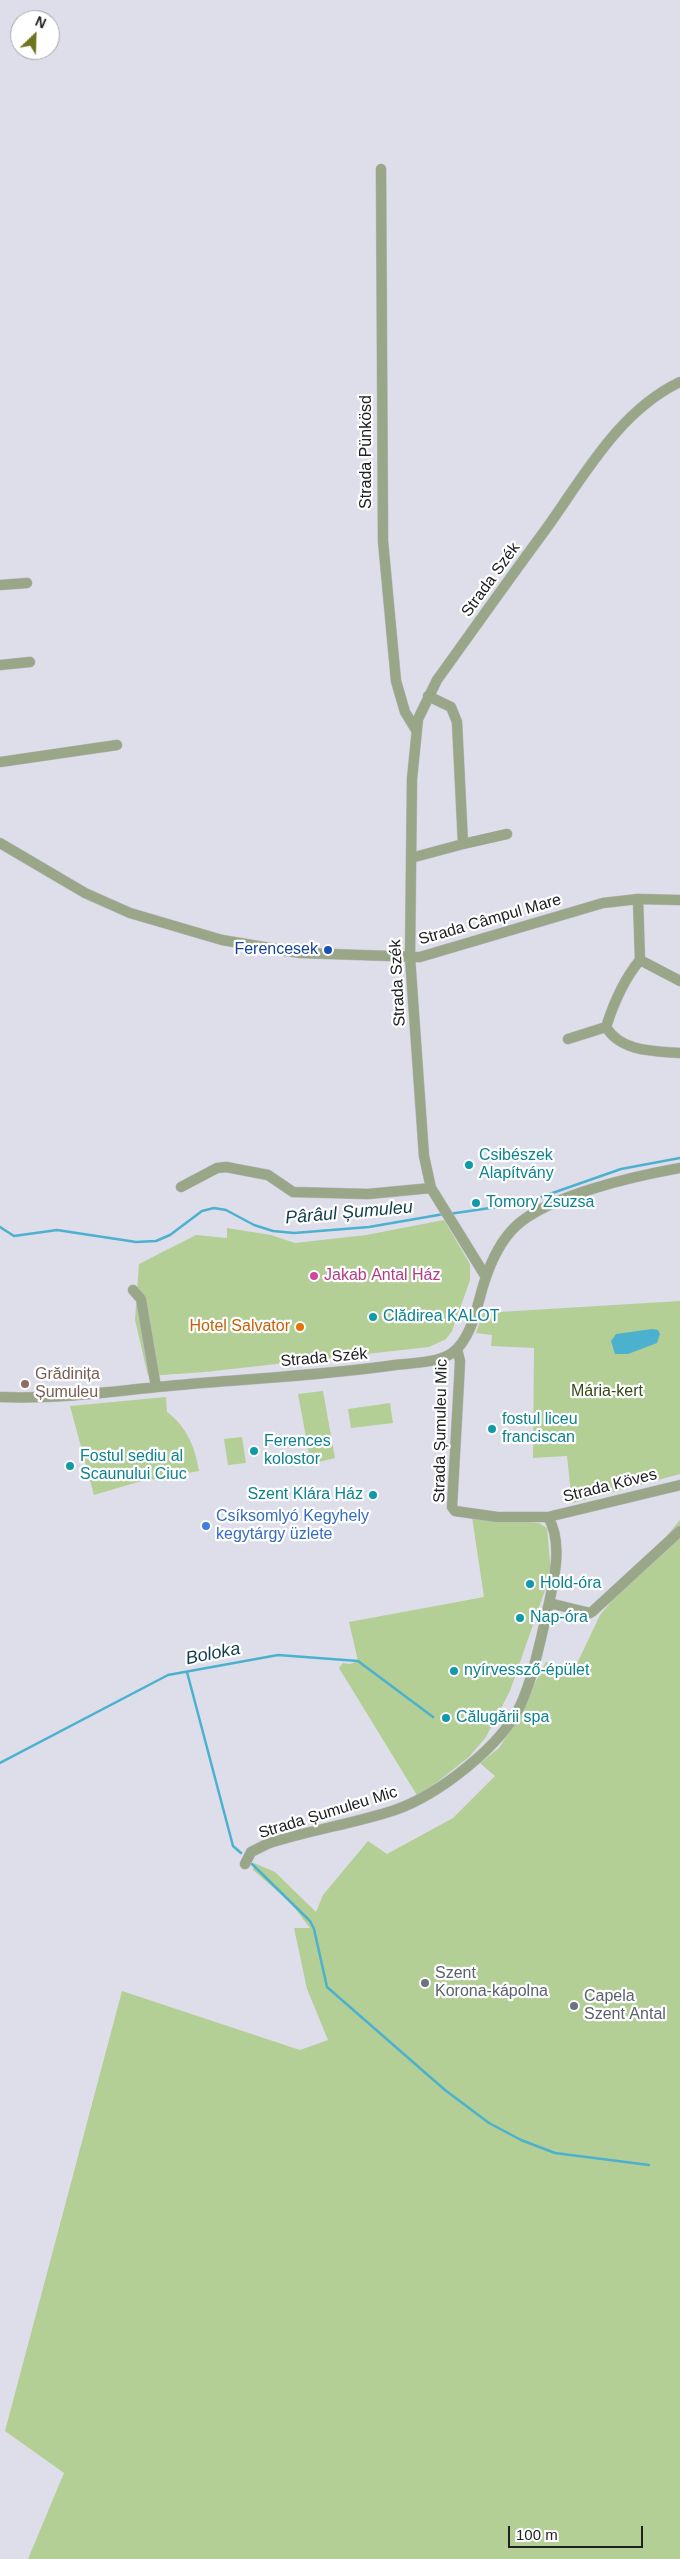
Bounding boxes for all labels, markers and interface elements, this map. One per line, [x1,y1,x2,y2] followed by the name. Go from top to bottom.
[10,10,60,60] north arrow
[33,13,49,32] text: N
[357,395,377,509] street label: Strada Pünkösd
[458,539,524,621] street label: Strada Szék
[416,890,564,950] street label: Strada Câmpul Mare
[386,939,410,1027] street label: Strada Szék
[234,940,318,960] place label: Ferencesek
[322,944,334,956] marker: Ferencesek
[479,1146,554,1184] place label: Csibészek Alapítvány
[463,1159,475,1171] marker: Csibészek Alapítvány
[486,1193,594,1213] place label: Tomory Zsuzsa
[284,1197,414,1229] water label: Pârâul Șumuleu
[470,1197,482,1209] marker: Tomory Zsuzsa
[324,1266,441,1286] place label: Jakab Antal Ház
[308,1270,320,1282] marker: Jakab Antal Ház
[383,1307,499,1327] place label: Clădirea KALOT
[367,1311,379,1323] marker: Clădirea KALOT
[190,1317,290,1337] place label: Hotel Salvator
[294,1321,306,1333] marker: Hotel Salvator
[280,1345,368,1371] street label: Strada Szék
[430,1359,452,1503] street label: Strada Șumuleu Mic
[35,1365,100,1403] place label: Grădinița Șumuleu
[19,1378,31,1390] marker: Grădinița Șumuleu
[571,1382,643,1402] park label: Mária-kert
[502,1410,578,1448] place label: fostul liceu franciscan
[486,1423,498,1435] marker: fostul liceu franciscan
[264,1432,331,1470] place label: Ferences kolostor
[248,1445,260,1457] marker: Ferences kolostor
[80,1447,187,1485] place label: Fostul sediu al Scaunului Ciuc
[64,1460,76,1472] marker: Fostul sediu al Scaunului Ciuc
[561,1465,659,1507] street label: Strada Köves
[247,1485,363,1505] place label: Szent Klára Ház
[367,1489,379,1501] marker: Szent Klára Ház
[216,1507,369,1545] place label: Csíksomlyó Kegyhely kegytárgy üzlete
[200,1520,212,1532] marker: Csíksomlyó Kegyhely kegytárgy üzlete
[540,1574,601,1594] place label: Hold-óra
[524,1578,536,1590] marker: Hold-óra
[530,1608,588,1628] place label: Nap-óra
[514,1612,526,1624] marker: Nap-óra
[184,1638,242,1670] water label: Boloka
[464,1661,589,1681] place label: nyírvessző-épület
[448,1665,460,1677] marker: nyírvessző-épület
[456,1708,549,1728] place label: Călugării spa
[440,1712,452,1724] marker: Călugării spa
[256,1783,400,1843] street label: Strada Șumuleu Mic
[435,1964,548,2002] place label: Szent Korona-kápolna
[419,1977,431,1989] marker: Szent Korona-kápolna
[584,1987,666,2025] place label: Capela Szent Antal
[568,2000,580,2012] marker: Capela Szent Antal
[510,2516,645,2548] scale bar
[516,2526,558,2543] text: 100 m

